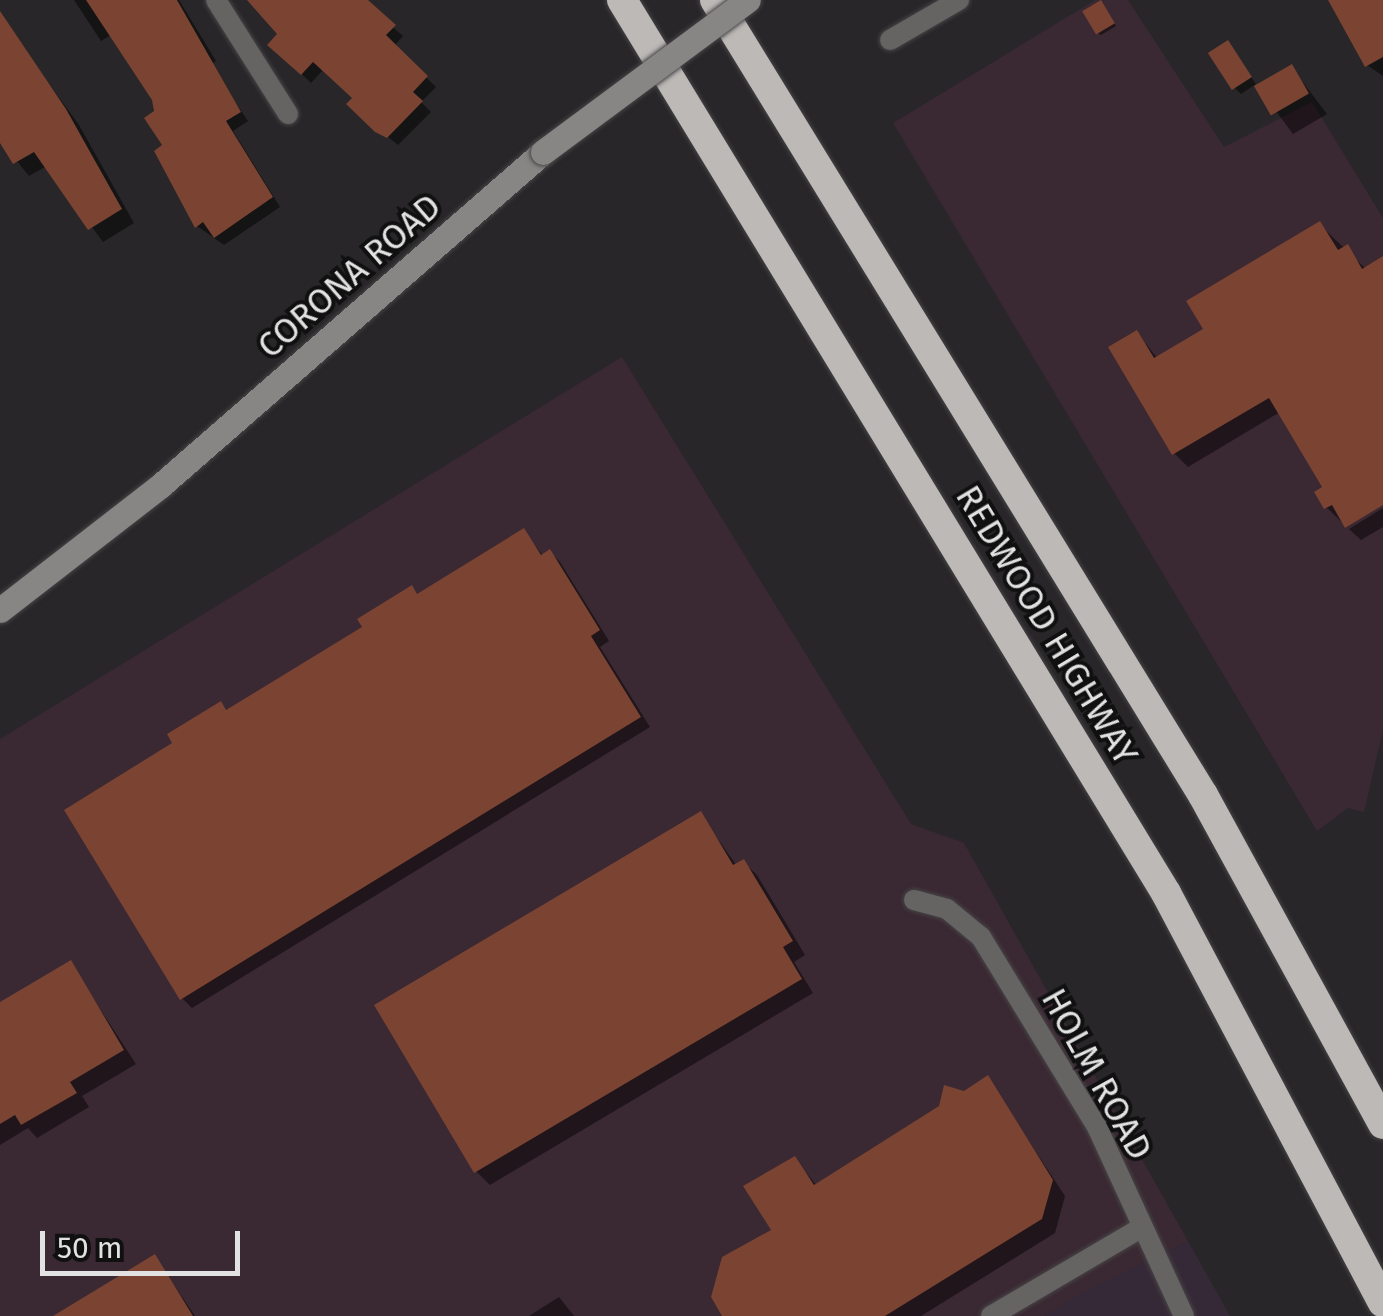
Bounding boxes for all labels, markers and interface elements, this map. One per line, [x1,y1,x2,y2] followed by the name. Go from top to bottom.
[249,185,449,367] street label: CORONA ROAD
[947,478,1147,772] street label: REDWOOD HIGHWAY
[1033,981,1161,1167] street label: HOLM ROAD
[45,1211,245,1273] scale bar
[57,1230,122,1266] text: 50 m

